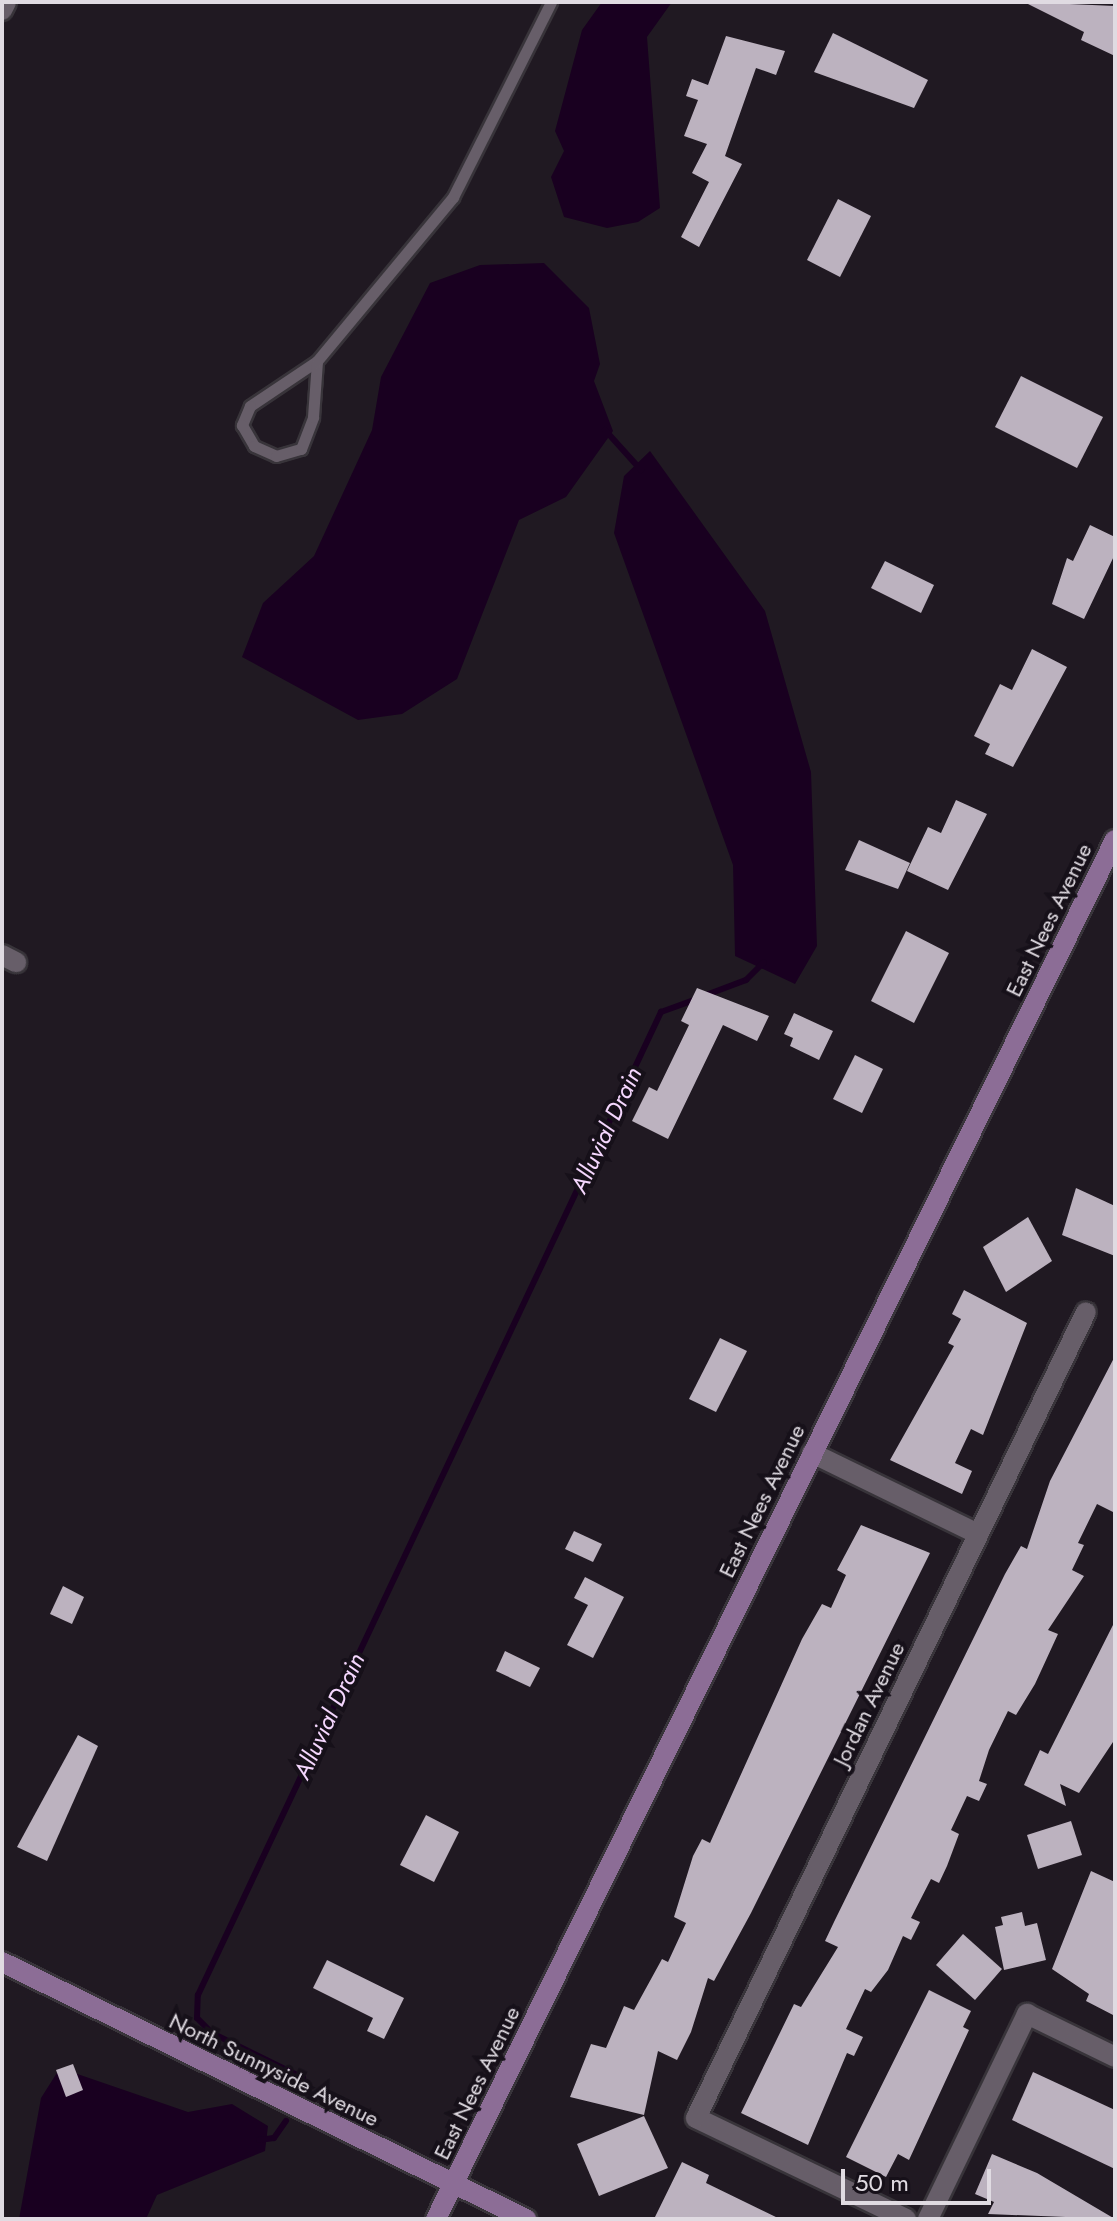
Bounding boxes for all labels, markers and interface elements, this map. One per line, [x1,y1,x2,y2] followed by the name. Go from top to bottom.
[1001,839,1097,1001] street label: East Nees Avenue
[564,1062,648,1198] water label: Alluvial Drain
[714,1420,810,1582] street label: East Nees Avenue
[828,1638,910,1770] street label: Jordan Avenue
[287,1648,371,1784] water label: Alluvial Drain
[429,2002,525,2164] street label: East Nees Avenue
[165,2008,383,2132] street label: North Sunnyside Avenue
[845,2153,995,2203] scale bar
[855,2165,909,2200] text: 50 m

